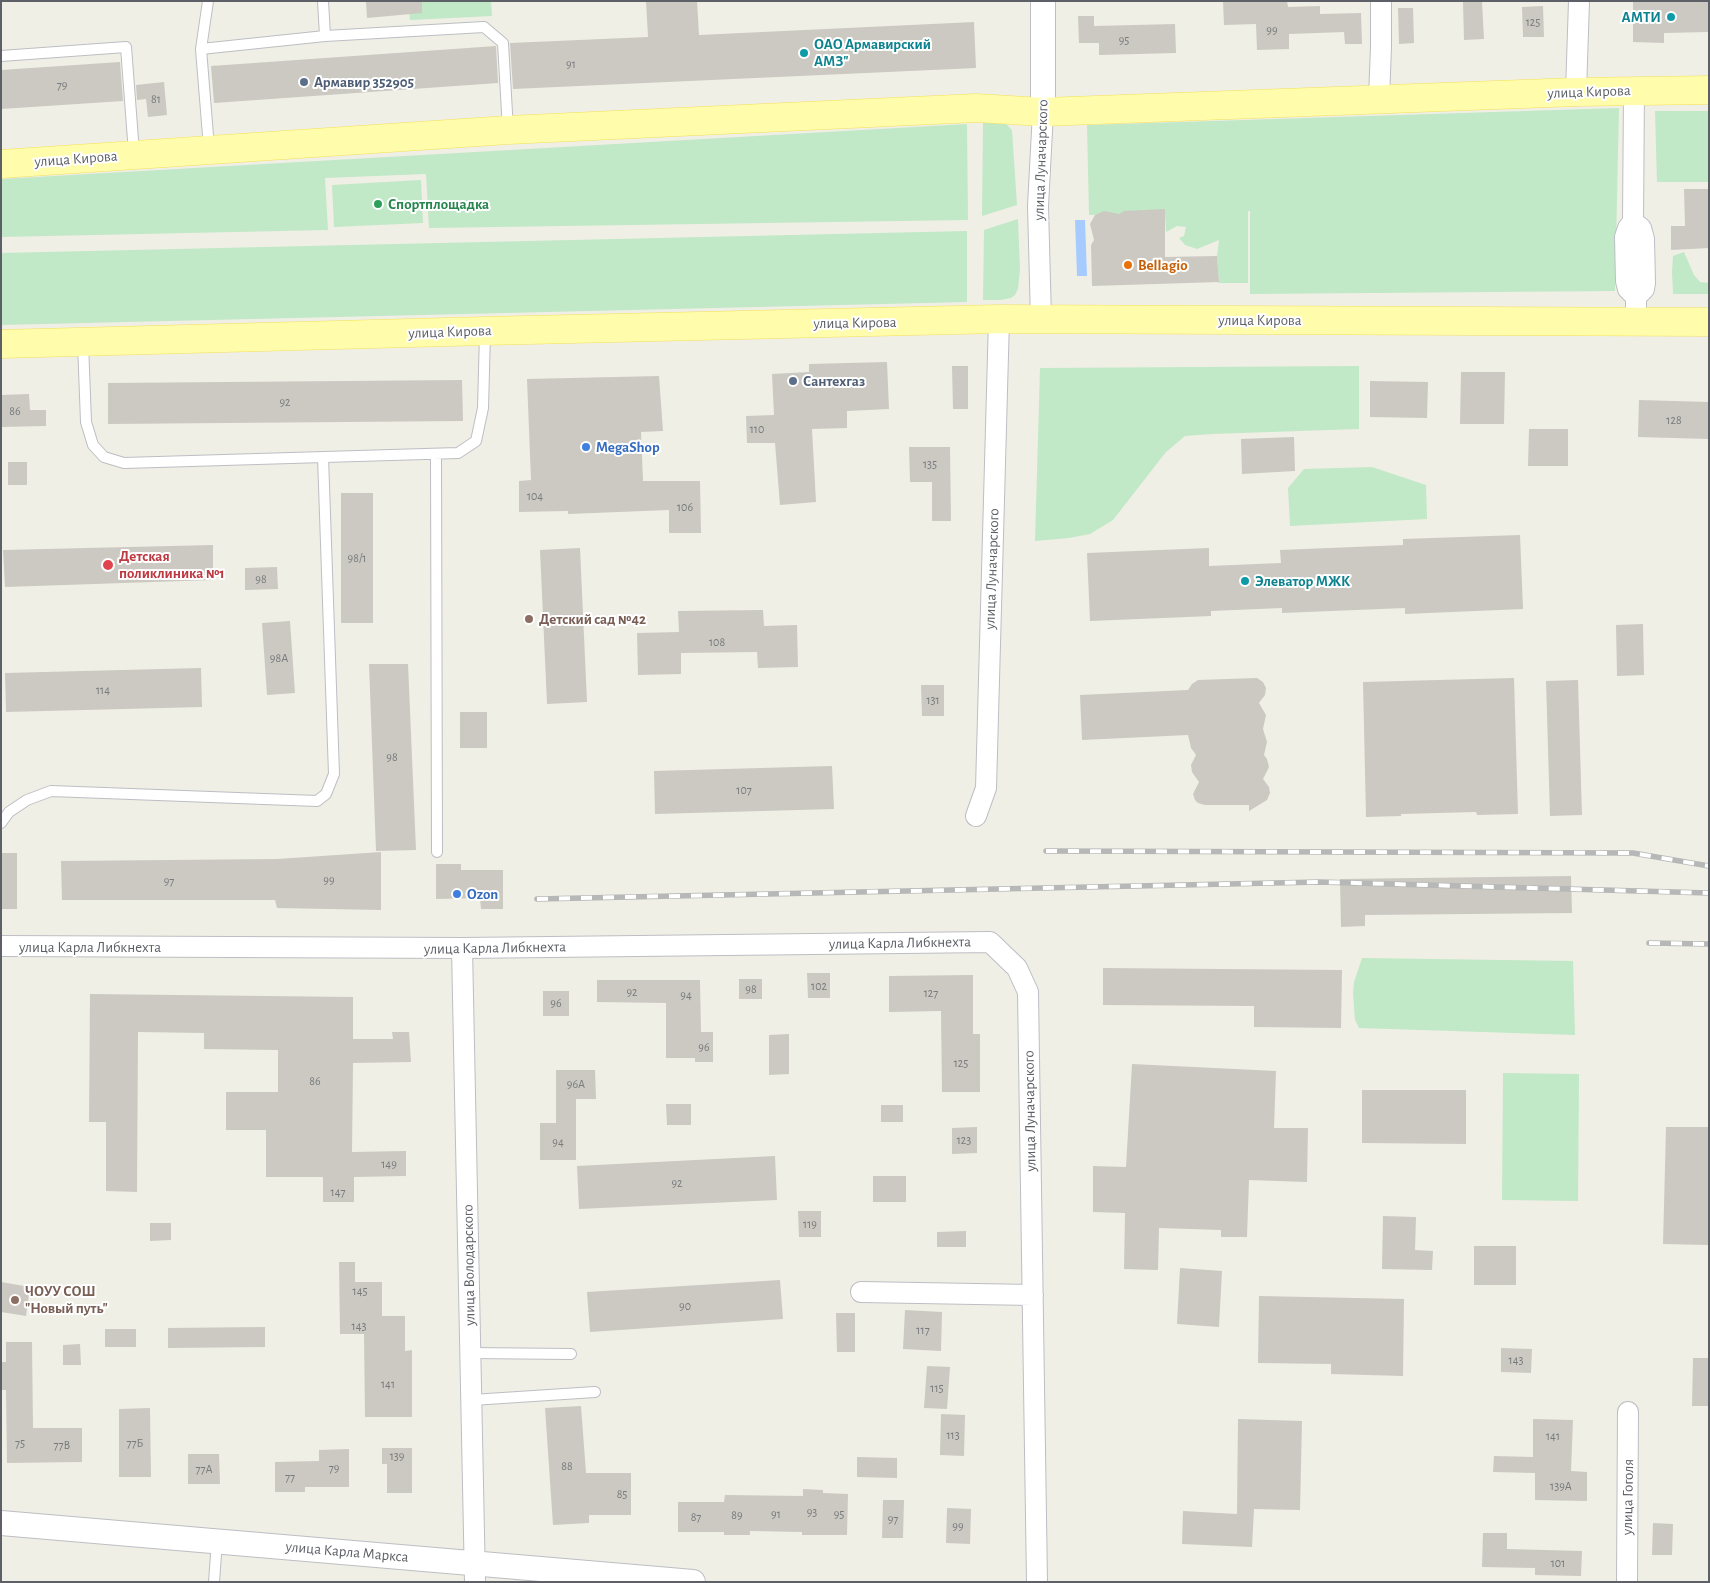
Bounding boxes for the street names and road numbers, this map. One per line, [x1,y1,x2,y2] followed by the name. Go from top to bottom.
[1547,82,1631,102] street label: улица Кирова
[1030,99,1052,221] street label: улица Луначарского
[34,147,118,171] street label: улица Кирова
[1218,311,1302,329] street label: улица Кирова
[813,313,897,333] street label: улица Кирова
[408,322,492,342] street label: улица Кирова
[981,508,1003,630] street label: улица Луначарского
[829,933,971,953] street label: улица Карла Либкнехта
[19,938,161,956] street label: улица Карла Либкнехта
[424,938,566,958] street label: улица Карла Либкнехта
[1020,1050,1040,1172] street label: улица Луначарского
[459,1204,479,1326] street label: улица Володарского
[1618,1459,1638,1535] street label: улица Гоголя
[285,1538,409,1566] street label: улица Карла Маркса

